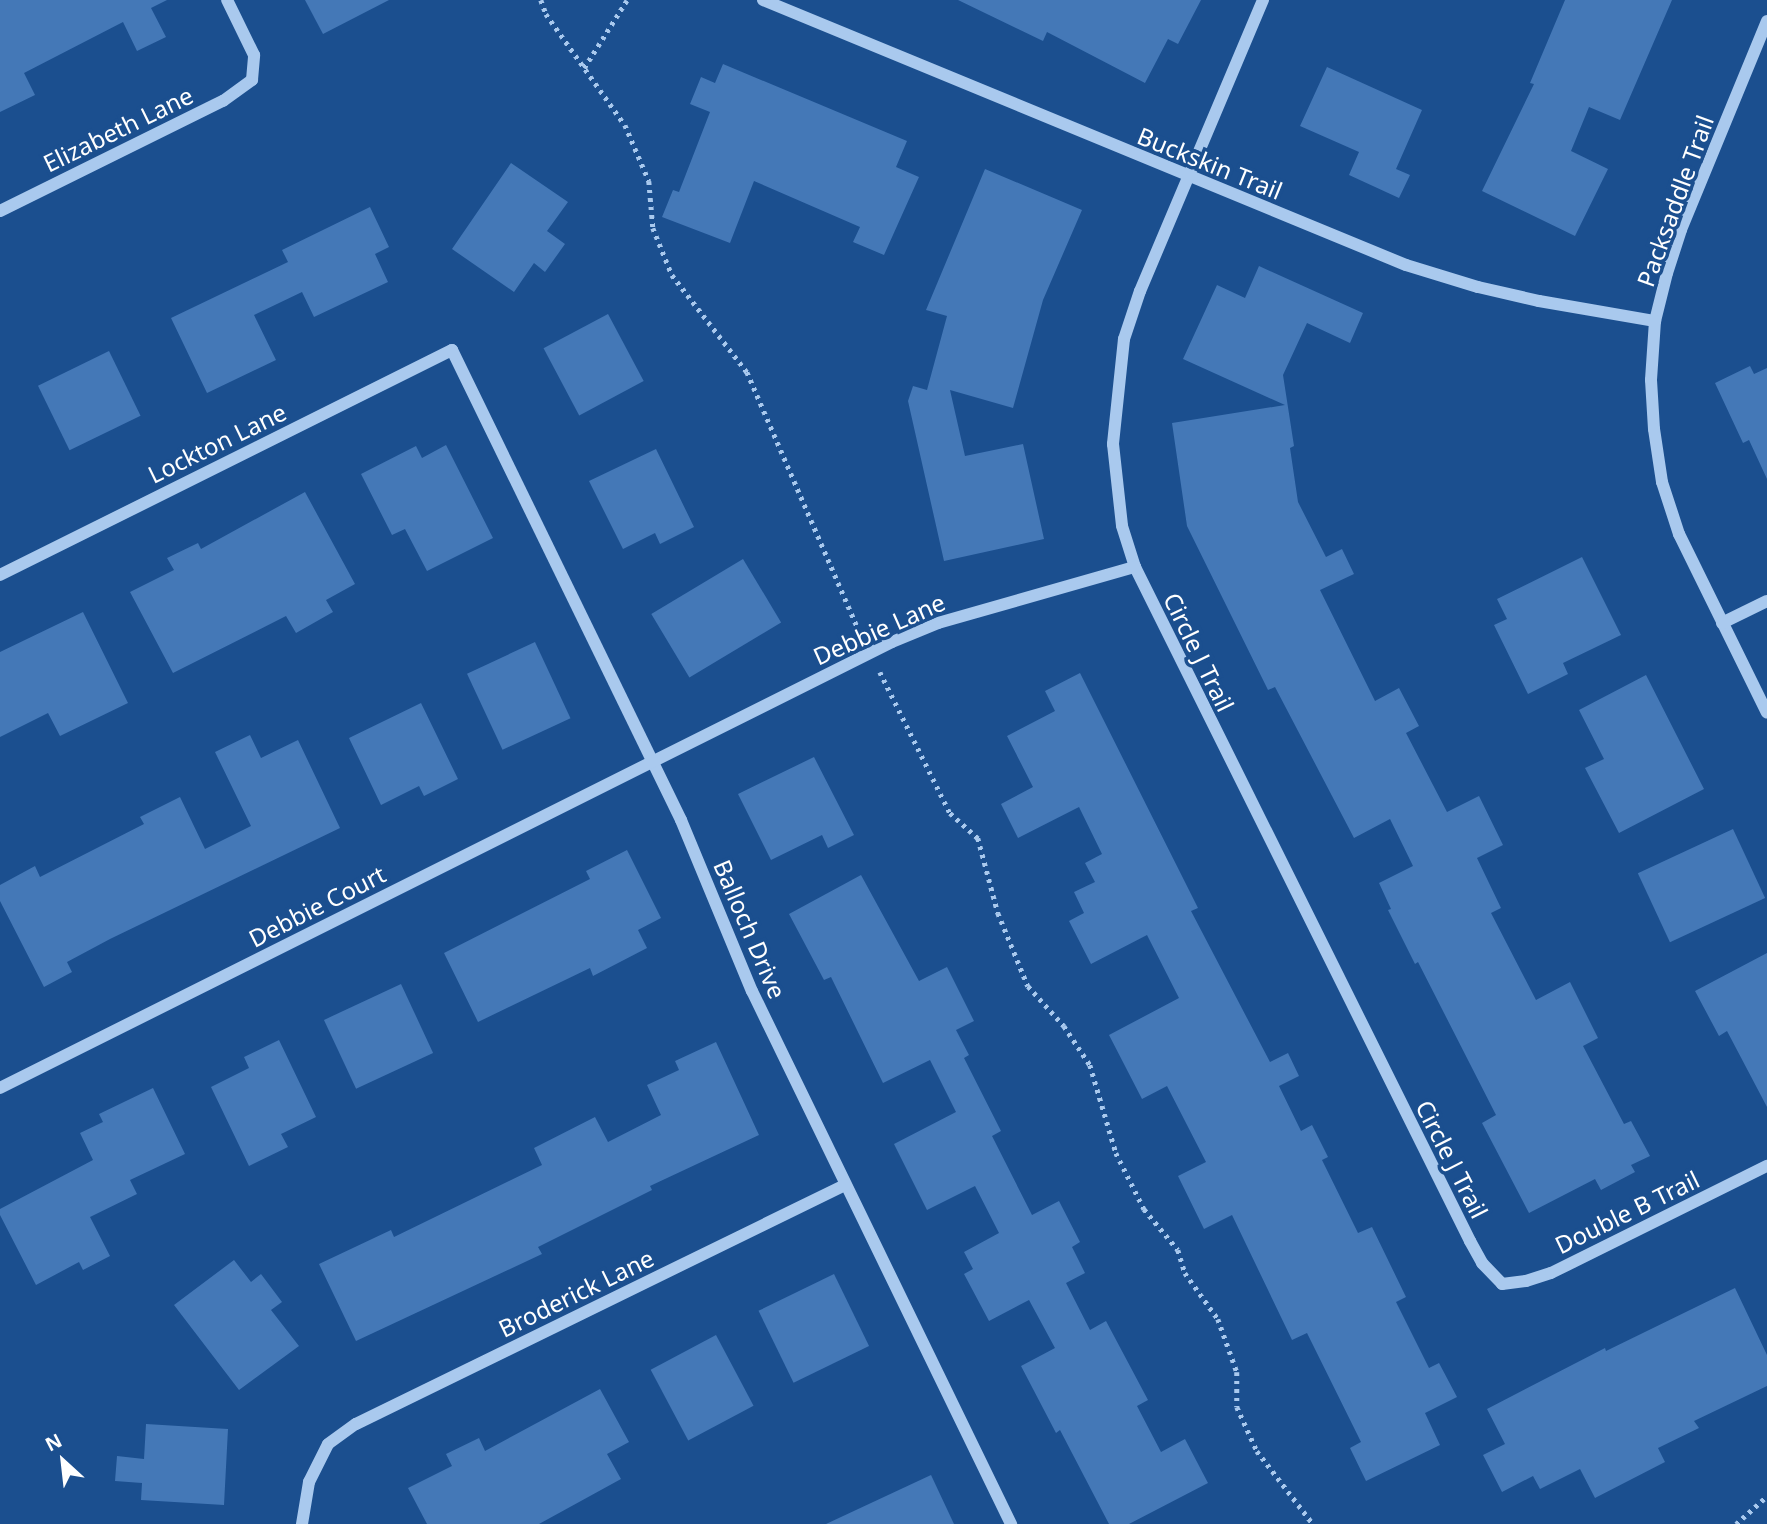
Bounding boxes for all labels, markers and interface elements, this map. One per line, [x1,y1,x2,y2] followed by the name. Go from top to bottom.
[38,80,198,178] street label: Elizabeth Lane
[1631,111,1719,291] street label: Packsaddle Trail
[1133,121,1287,205] street label: Buckskin Trail
[143,397,291,489] street label: Lockton Lane
[809,587,949,671] street label: Debbie Lane
[1158,588,1240,716] street label: Circle J Trail
[708,855,792,1003] street label: Balloch Drive
[244,859,390,953] street label: Debbie Court
[1410,1095,1494,1223] street label: Circle J Trail
[1550,1165,1704,1259] street label: Double B Trail
[494,1243,658,1343] street label: Broderick Lane
[28,1426,98,1496] north arrow
[41,1427,66,1457] text: N

